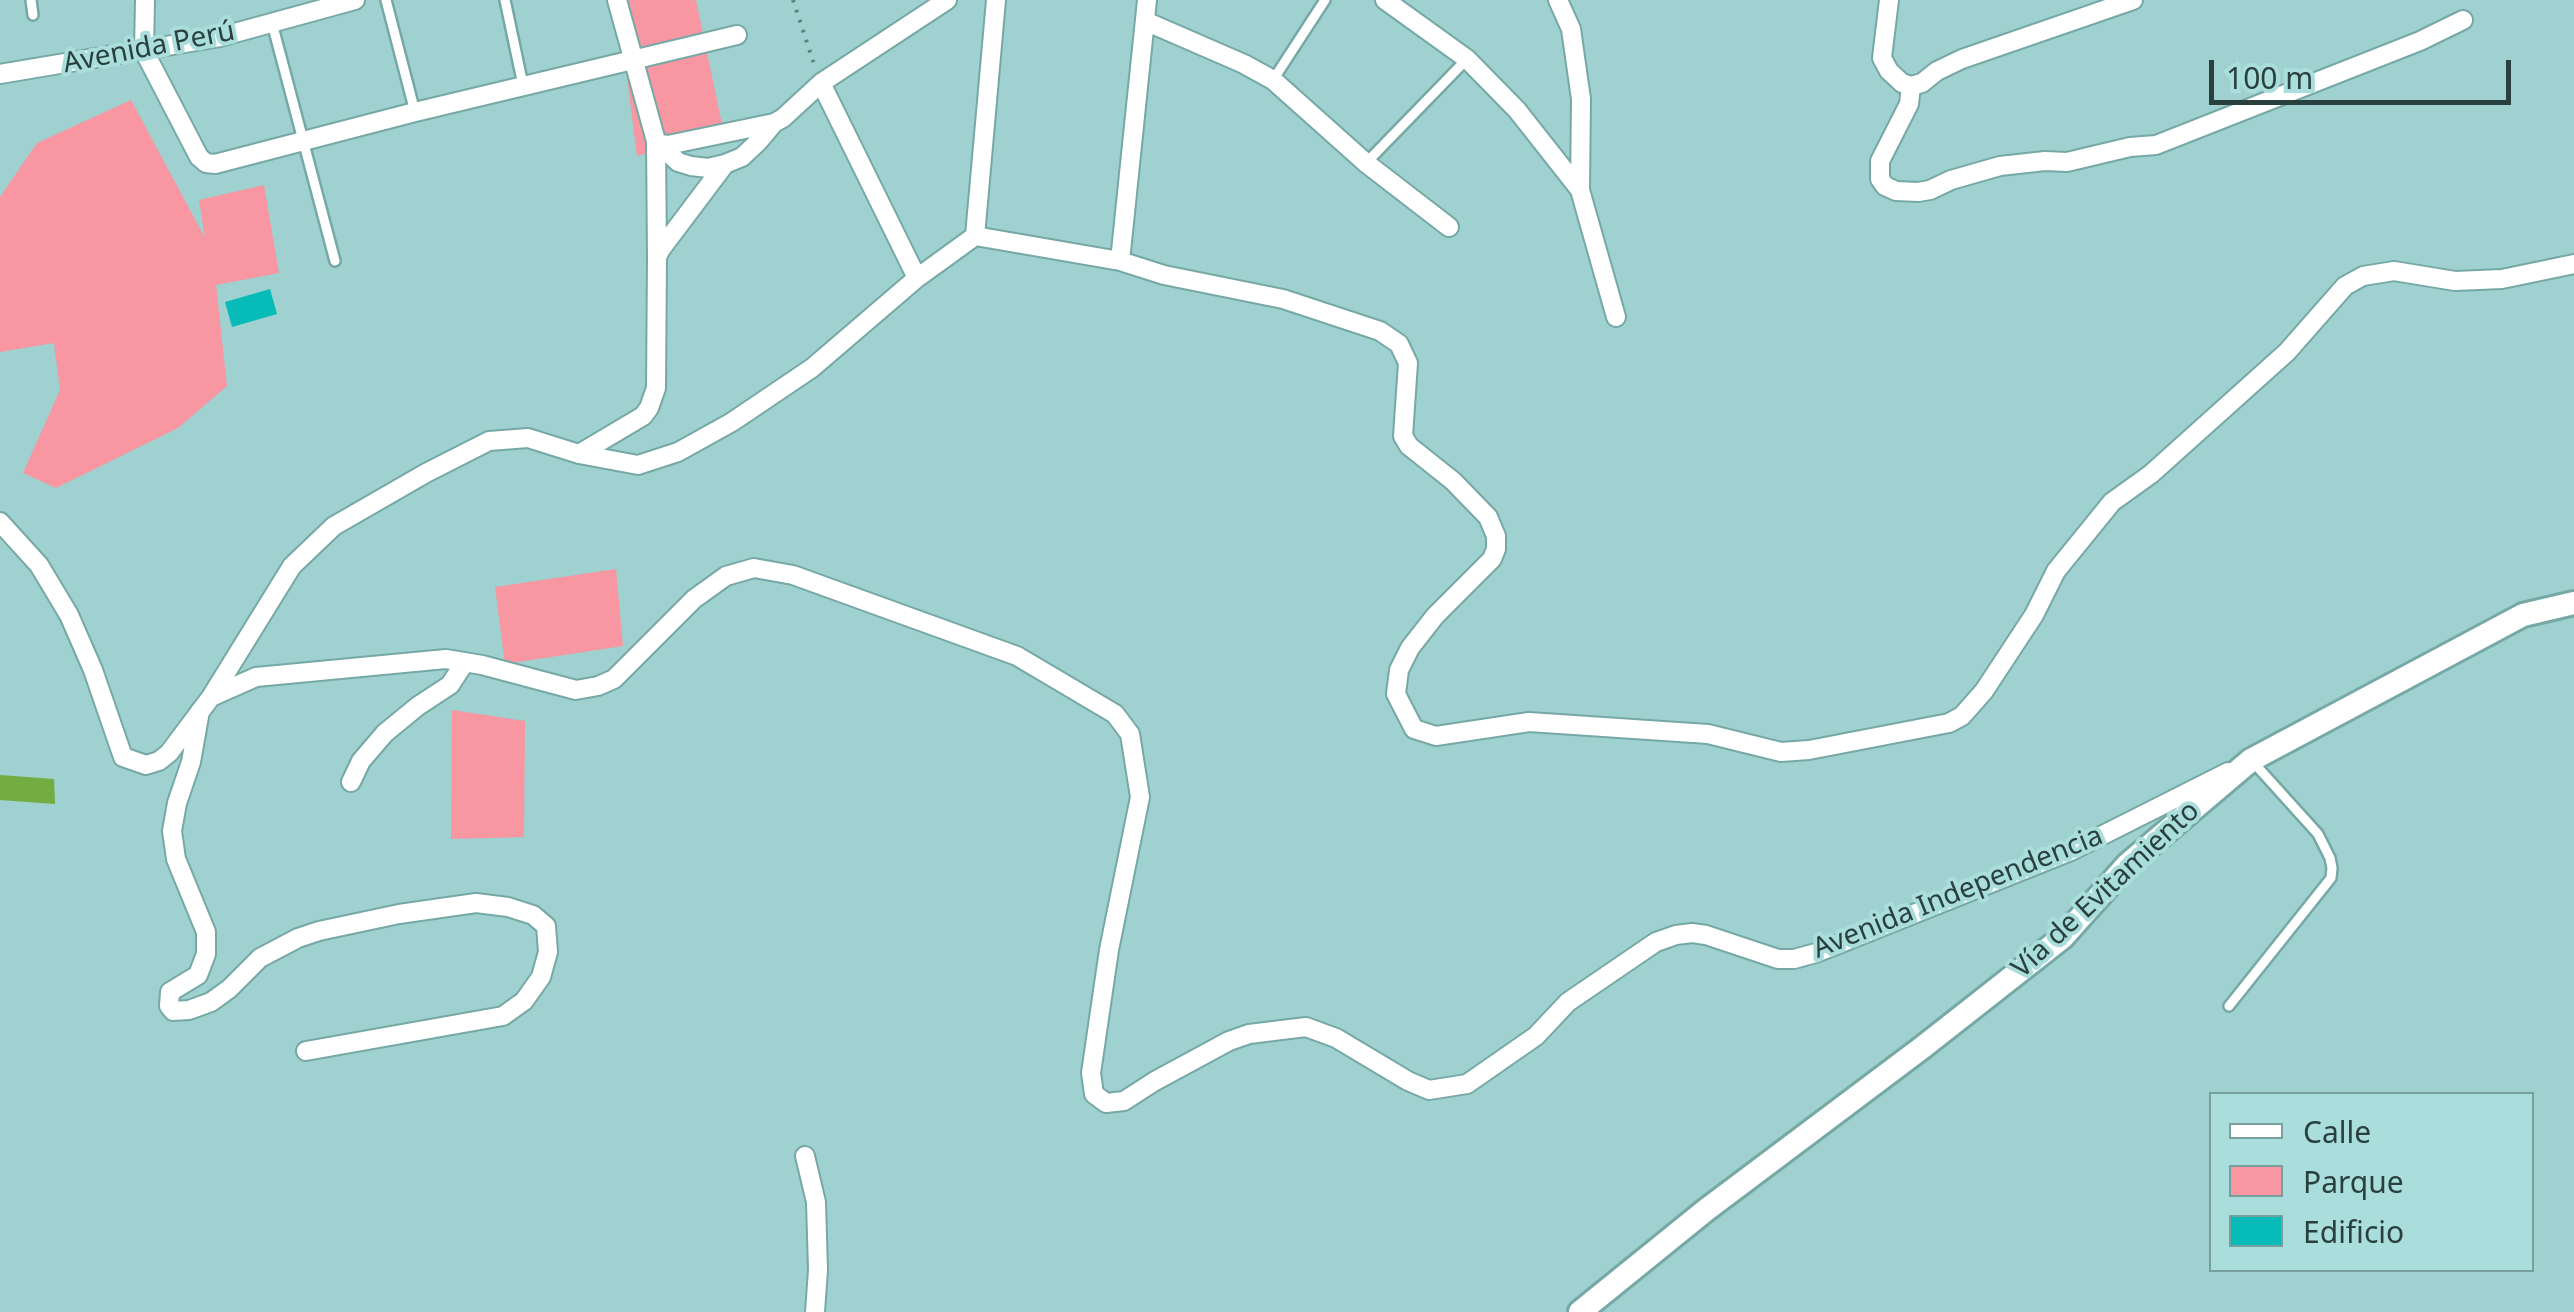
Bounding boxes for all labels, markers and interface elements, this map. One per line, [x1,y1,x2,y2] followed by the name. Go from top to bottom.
[60,15,238,81] street label: Avenida Perú
[2214,40,2516,102] scale bar
[2226,57,2313,98] text: 100 m
[2005,795,2207,985] street label: Vía de Evitamiento
[1808,819,2108,967] street label: Avenida Independencia
[2209,1092,2534,1272] legend
[2303,1111,2371,1152] text: Calle
[2303,1161,2404,1202] text: Parque
[2303,1211,2404,1252] text: Edificio

